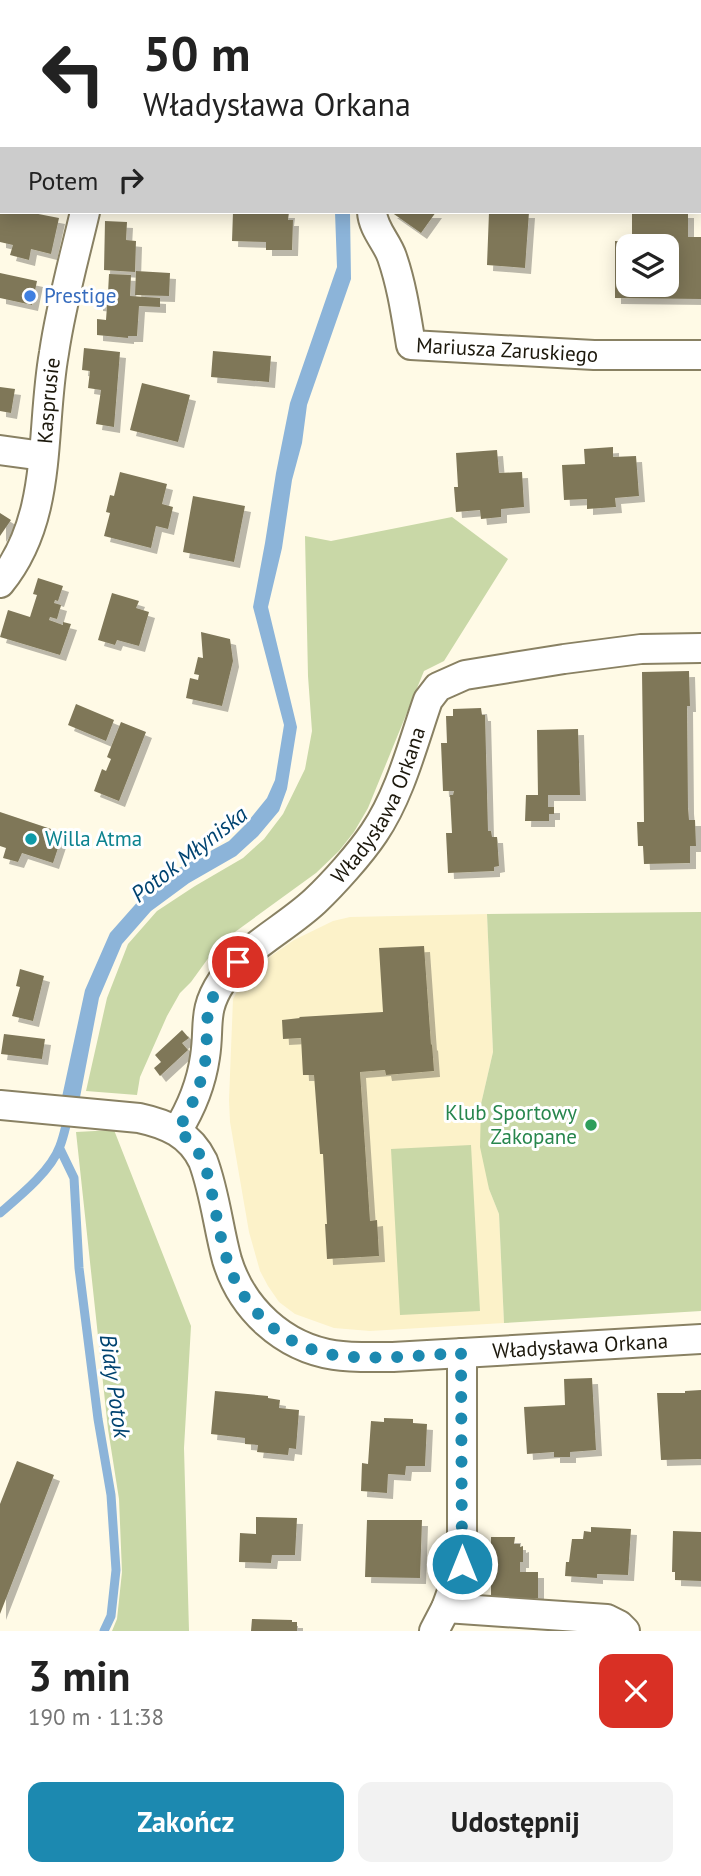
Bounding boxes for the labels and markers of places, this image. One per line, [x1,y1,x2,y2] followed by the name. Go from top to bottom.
[44,282,116,309] place label: Prestige
[22,288,38,304] marker: Prestige
[45,825,142,852] place label: Willa Atma
[23,831,39,847] marker: Willa Atma
[208,932,268,992] pin
[445,1099,577,1150] place label: Klub Sportowy Zakopane
[583,1117,599,1133] marker: Klub Sportowy Zakopane

